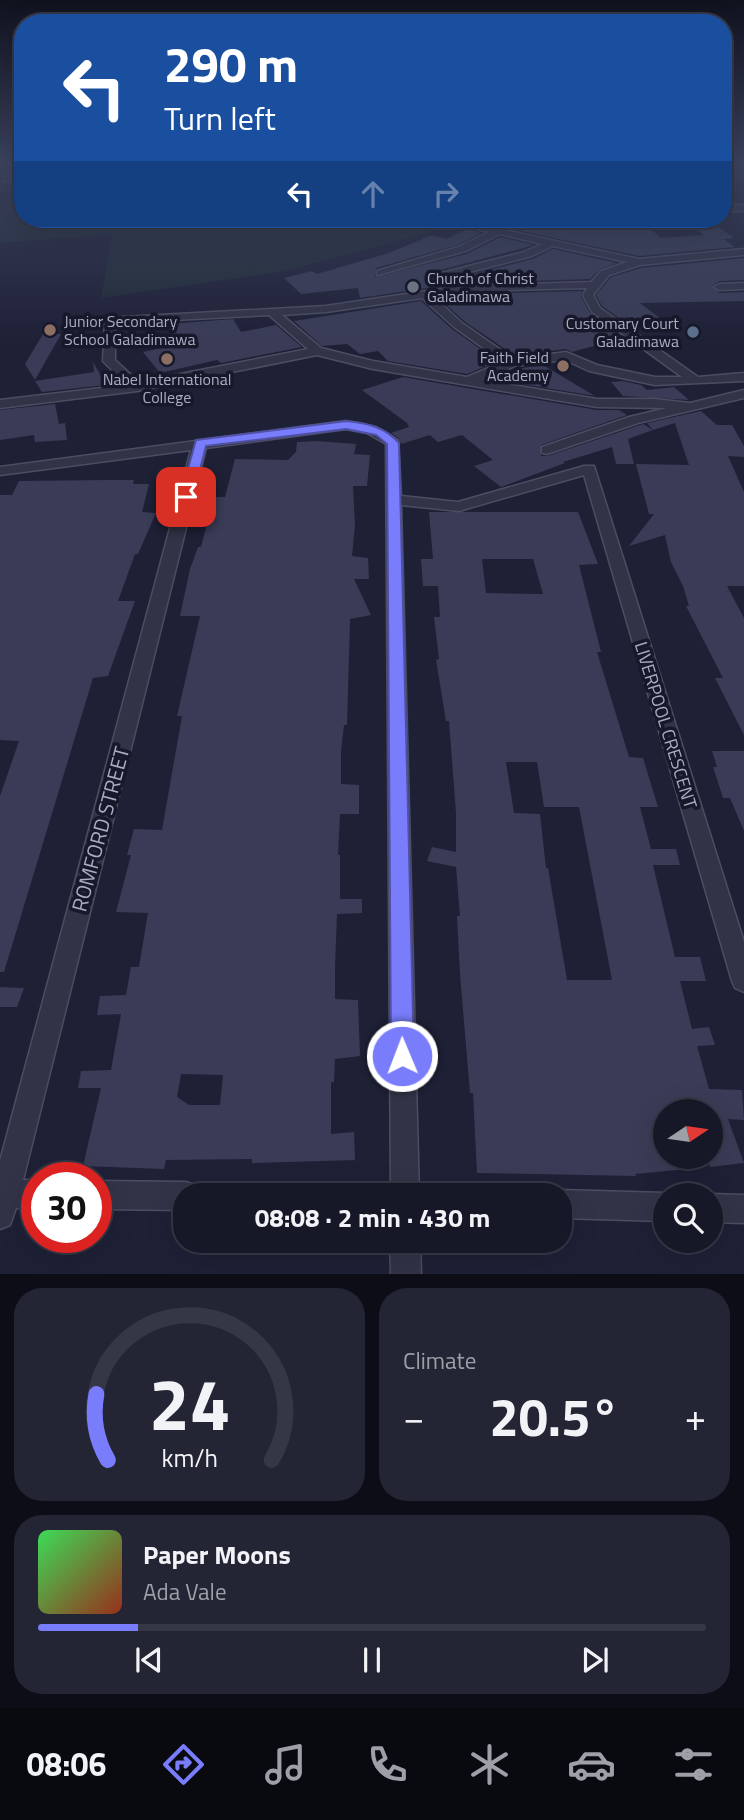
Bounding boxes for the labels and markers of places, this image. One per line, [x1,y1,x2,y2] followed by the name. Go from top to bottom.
[427,266,534,308] place label: Church of Christ Galadimawa
[405,279,421,295] marker: Church of Christ Galadimawa
[64,309,195,351] place label: Junior Secondary School Galadimawa
[566,311,679,353] place label: Customary Court Galadimawa
[42,322,58,338] marker: Junior Secondary School Galadimawa
[685,324,701,340] marker: Customary Court Galadimawa
[480,345,549,387] place label: Faith Field Academy
[159,351,175,367] marker: Nabel International College
[555,358,571,374] marker: Faith Field Academy
[103,367,231,409] place label: Nabel International College
[156,467,216,527] pin

